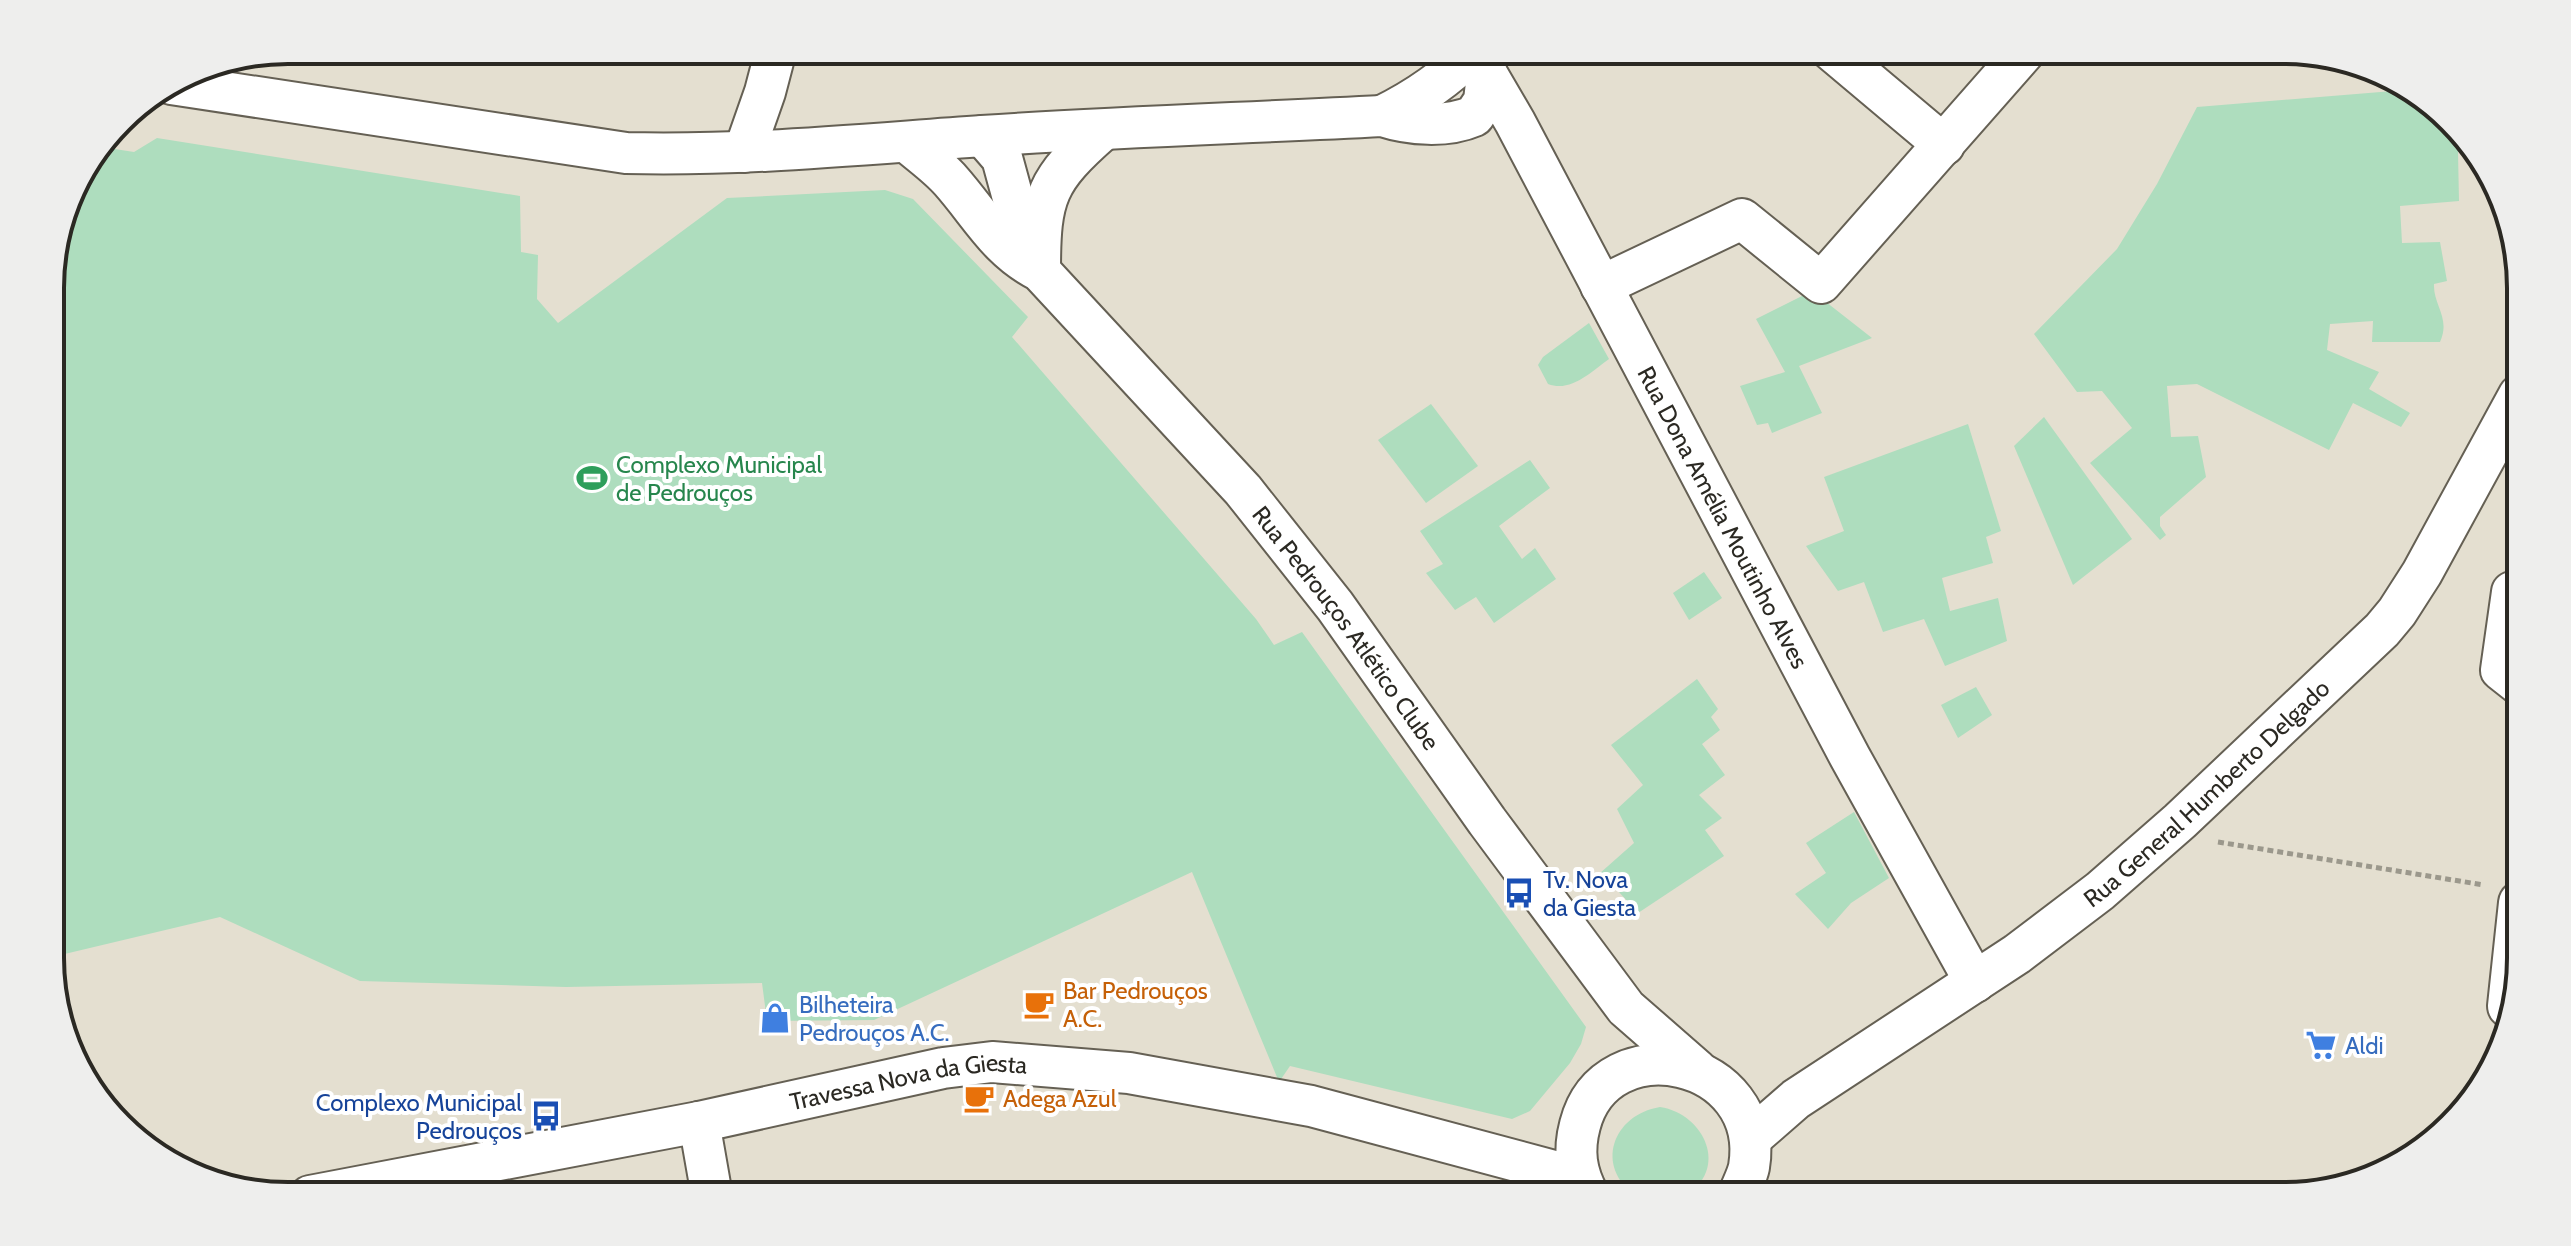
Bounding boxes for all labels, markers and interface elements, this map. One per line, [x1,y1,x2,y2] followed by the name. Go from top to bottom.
[1632,361,1815,673] street label: Rua Dona Amélia Moutinho Alves
[616,450,822,507] place label: Complexo Municipal de Pedrouços
[575,461,609,495] sports icon: Complexo Municipal de Pedrouços
[1247,500,1446,755] street label: Rua Pedrouços Atlético Clube
[2078,673,2335,913] street label: Rua General Humberto Delgado
[1543,865,1637,922] place label: Tv. Nova da Giesta
[1502,876,1536,910] bus stop icon: Tv. Nova da Giesta
[1063,976,1208,1033] place label: Bar Pedrouços A.C.
[1022,987,1056,1021] cafe icon: Bar Pedrouços A.C.
[799,990,950,1047] place label: Bilheteira Pedrouços A.C.
[758,1001,792,1035] shop icon: Bilheteira Pedrouços A.C.
[2304,1028,2338,1062] supermarket icon: Aldi
[2345,1031,2384,1060] place label: Aldi
[787,1047,1029,1116] street label: Travessa Nova da Giesta
[962,1081,996,1115] cafe icon: Adega Azul
[1003,1084,1117,1113] place label: Adega Azul
[316,1088,522,1145] place label: Complexo Municipal Pedrouços
[529,1099,563,1133] bus stop icon: Complexo Municipal Pedrouços

